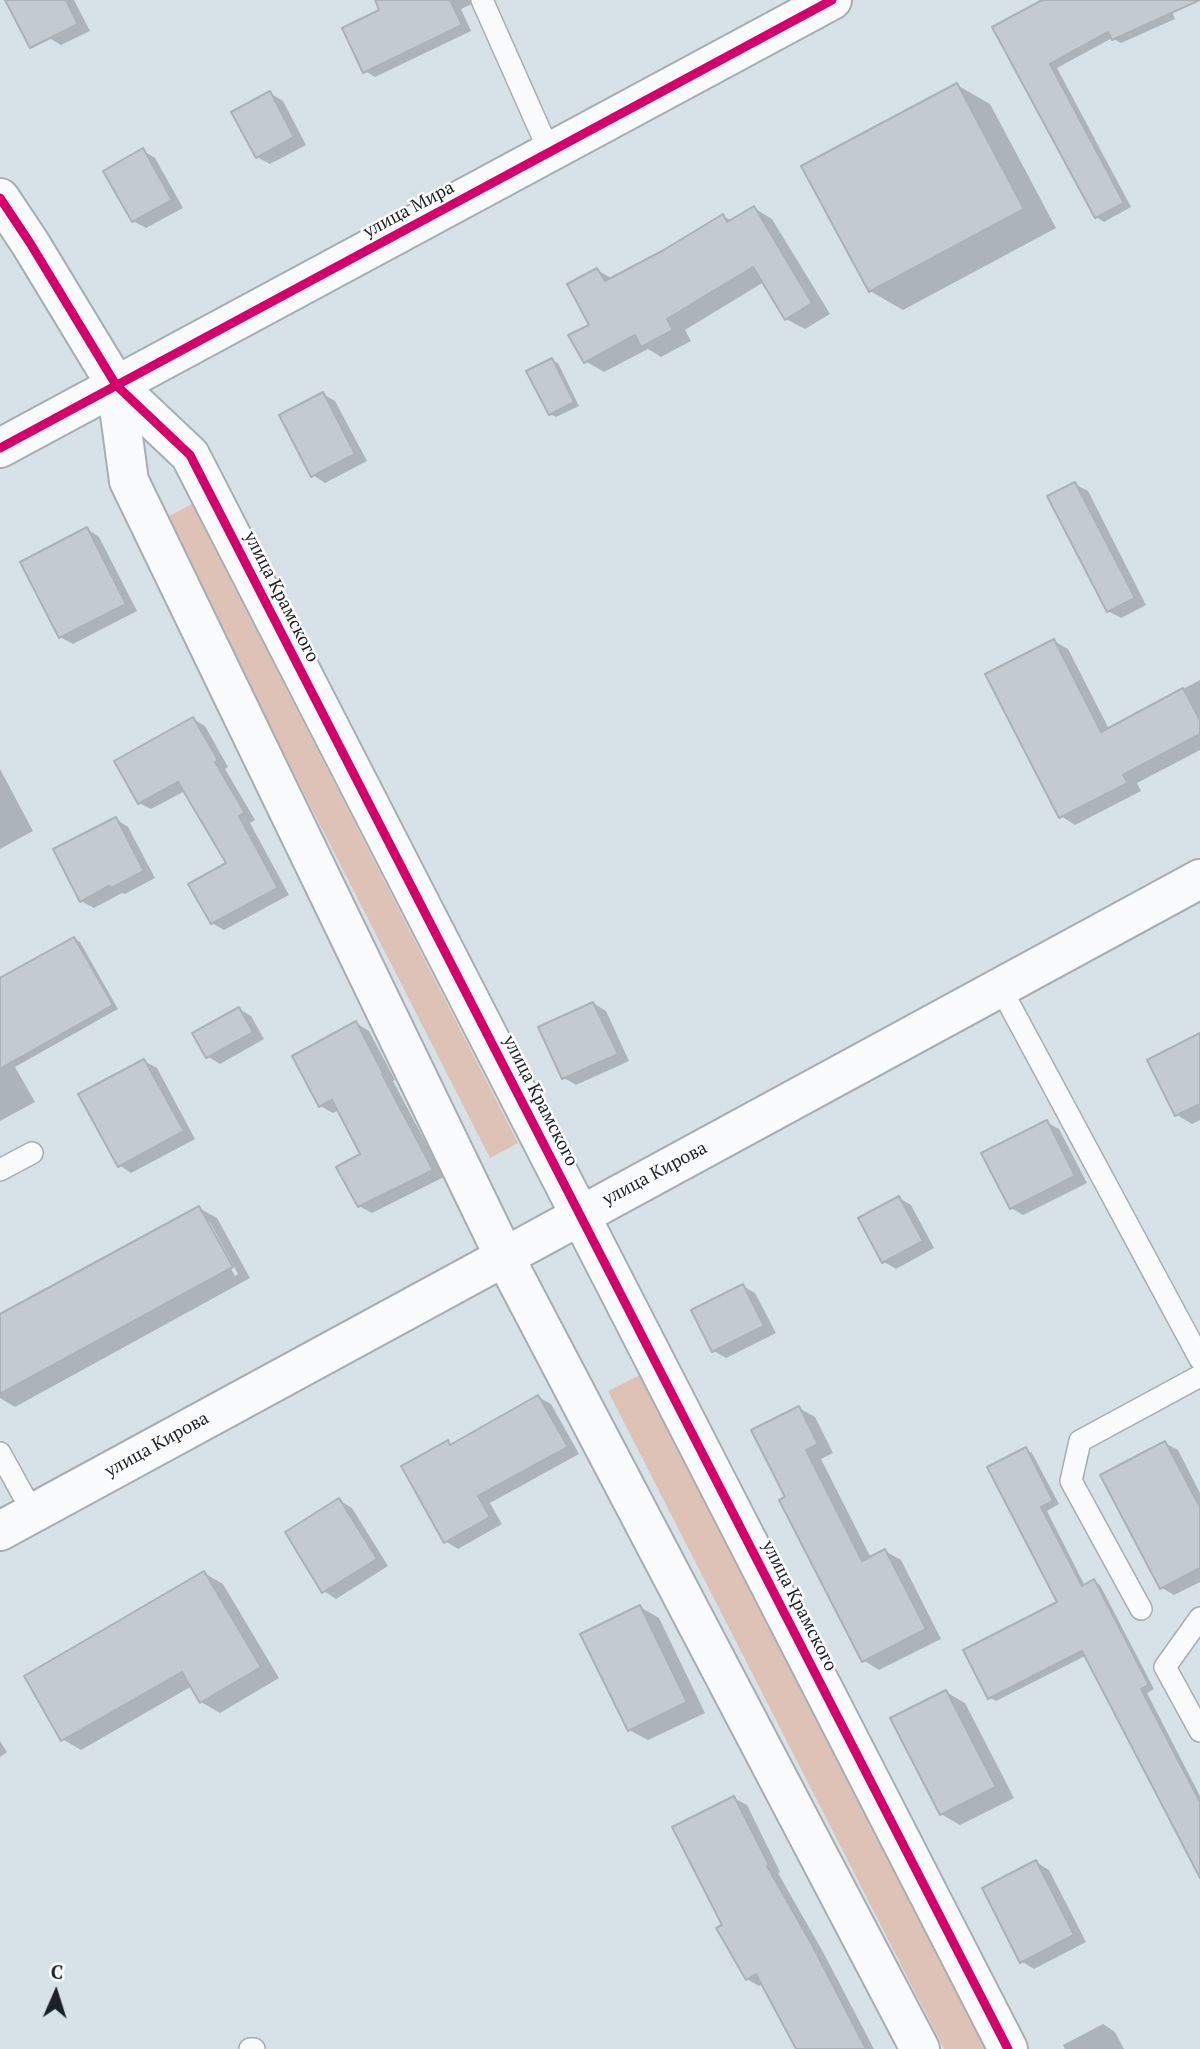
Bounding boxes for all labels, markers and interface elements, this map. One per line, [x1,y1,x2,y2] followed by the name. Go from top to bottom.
[360,177,458,243] street label: улица Мира
[239,528,323,666] street label: улица Крамского
[498,1032,582,1170] street label: улица Крамского
[599,1137,711,1211] street label: улица Кирова
[101,1408,213,1482] street label: улица Кирова
[757,1537,841,1675] street label: улица Крамского
[21,1958,91,2028] north arrow
[50,1959,64,1984] text: С

